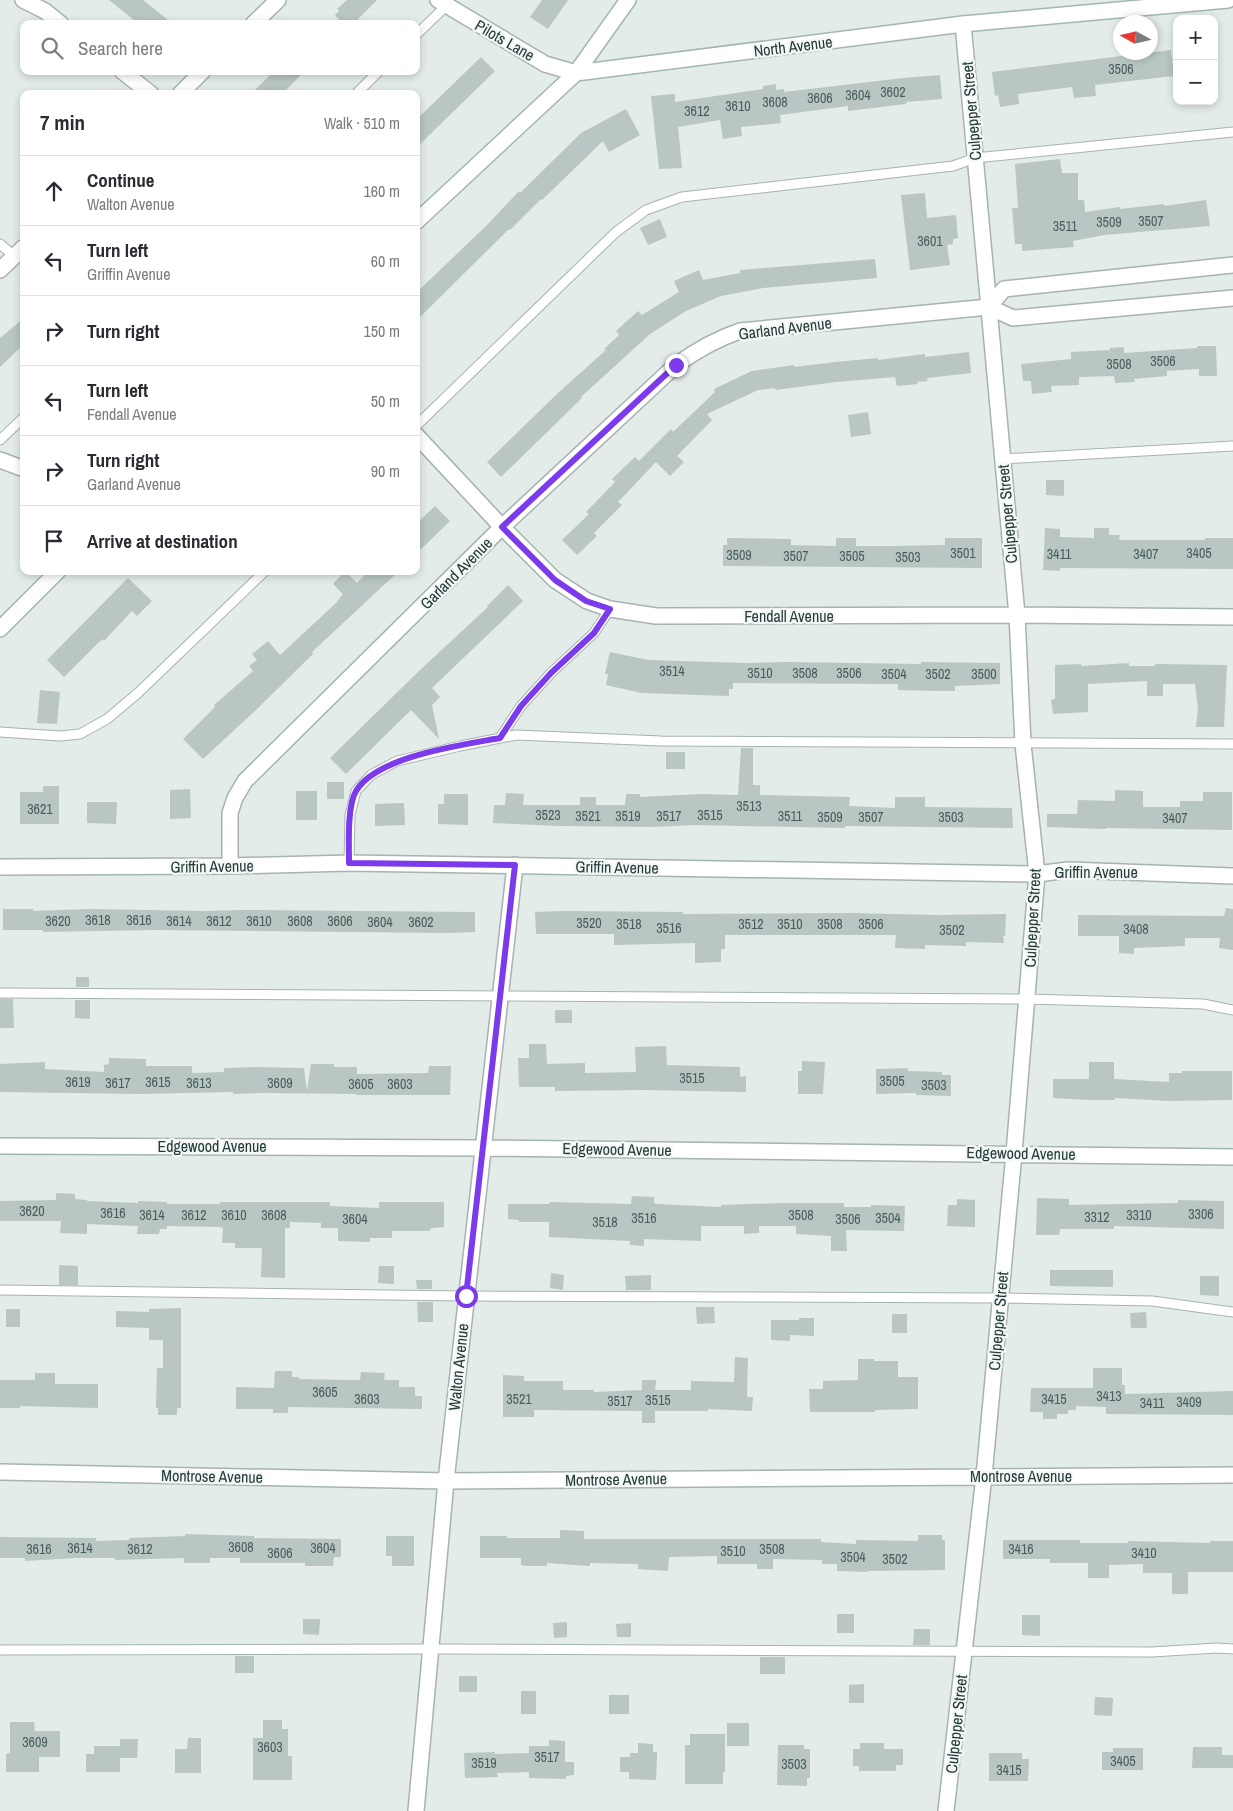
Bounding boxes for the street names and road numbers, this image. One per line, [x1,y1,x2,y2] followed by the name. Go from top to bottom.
[471,14,539,66] street label: Pilots Lane
[752,30,834,62] street label: North Avenue
[956,60,986,161] street label: Culpepper Street
[737,311,833,345] street label: Garland Avenue
[992,463,1022,564] street label: Culpepper Street
[415,532,497,614] street label: Garland Avenue
[744,605,834,627] street label: Fendall Avenue
[170,854,254,878] street label: Griffin Avenue
[575,855,659,879] street label: Griffin Avenue
[1054,861,1138,883] street label: Griffin Avenue
[1018,868,1046,968] street label: Culpepper Street
[157,1135,267,1157] street label: Edgewood Avenue
[562,1137,672,1161] street label: Edgewood Avenue
[966,1141,1076,1165] street label: Edgewood Avenue
[983,1270,1013,1371] street label: Culpepper Street
[442,1322,474,1412] street label: Walton Avenue
[161,1464,263,1488] street label: Montrose Avenue
[970,1465,1072,1487] street label: Montrose Avenue
[565,1467,667,1491] street label: Montrose Avenue
[940,1673,972,1774] street label: Culpepper Street

